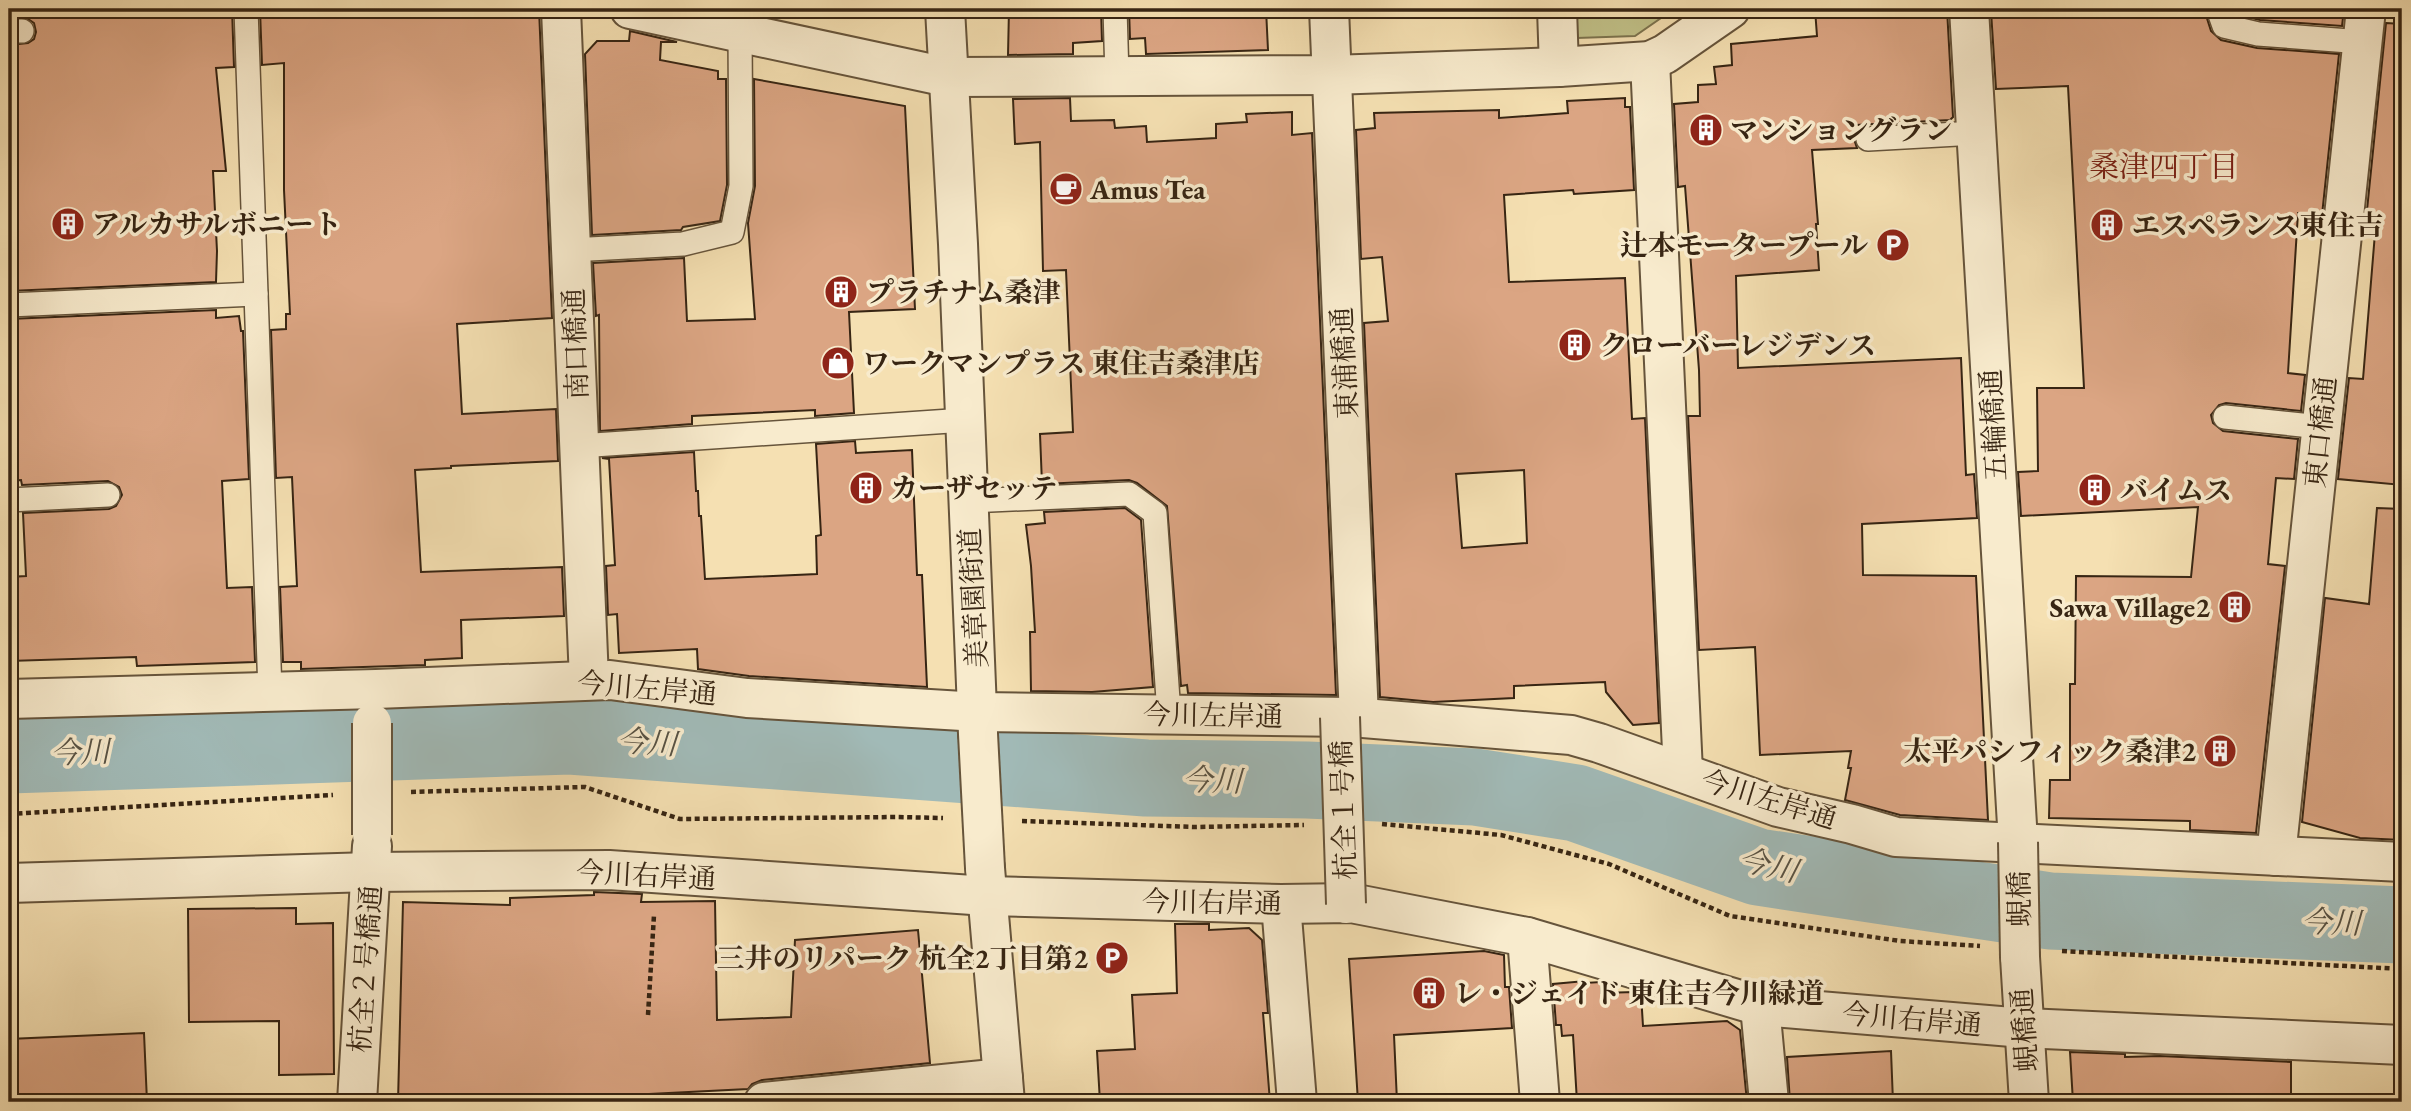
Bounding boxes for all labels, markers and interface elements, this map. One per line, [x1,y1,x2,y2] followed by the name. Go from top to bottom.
[1687,111,1725,149] building icon: マンショングラン
[1730,112,1952,148] place label: マンショングラン
[2089,147,2239,186] district label: 桑津四丁目
[1047,170,1085,208] cafe icon: Amus Tea
[1089,171,1206,207] place label: Amus Tea
[49,205,87,243] building icon: アルカサルボニート
[92,206,341,242] place label: アルカサルボニート
[2088,206,2126,244] building icon: エスペランス東住吉
[2132,207,2383,243] place label: エスペランス東住吉
[1874,226,1912,264] parking icon: 辻本モータープール
[1620,227,1868,263] place label: 辻本モータープール
[822,273,860,311] building icon: プラチナム桑津
[866,274,1061,310] place label: プラチナム桑津
[555,287,595,401] street label: 南口橋通
[1323,306,1365,420] street label: 東浦橋通
[1556,326,1594,364] building icon: クローバーレジデンス
[1600,327,1876,363] place label: クローバーレジデンス
[819,344,857,382] shop icon: ワークマンプラス 東住吉桑津店
[862,345,1260,381] place label: ワークマンプラス 東住吉桑津店
[1972,368,2014,482] street label: 五輪橋通
[2296,374,2344,490] street label: 東口橋通
[847,469,885,507] building icon: カーザセッテ
[890,470,1057,506] place label: カーザセッテ
[2076,471,2114,509] building icon: バイムス
[2120,472,2232,508] place label: バイムス
[951,527,995,669] street label: 美章園街道
[2216,588,2254,626] building icon: Sawa Village2
[2050,589,2210,625] place label: Sawa Village2
[576,664,718,712] street label: 今川左岸通
[1143,696,1283,734] street label: 今川左岸通
[616,720,681,764] water label: 今川
[49,731,114,773] water label: 今川
[2201,732,2239,770] building icon: 太平パシフィック桑津2
[1903,733,2196,769] place label: 太平パシフィック桑津2
[1323,739,1363,881] street label: 杭全１号橋
[1181,759,1246,801] water label: 今川
[1697,761,1841,837] street label: 今川左岸通
[1734,839,1805,891] water label: 今川
[575,853,717,897] street label: 今川右岸通
[2001,871,2037,927] street label: 蜆橋
[1142,883,1282,921] street label: 今川右岸通
[341,884,389,1054] street label: 杭全２号橋通
[2300,901,2365,943] water label: 今川
[1093,939,1131,977] parking icon: 三井のリパーク 杭全2丁目第2
[717,940,1088,976] place label: 三井のリパーク 杭全2丁目第2
[1410,974,1448,1012] building icon: レ・ジェイド 東住吉今川緑道
[1454,975,1824,1011] place label: レ・ジェイド 東住吉今川緑道
[2003,987,2045,1073] street label: 蜆橋通
[1841,995,1983,1043] street label: 今川右岸通

